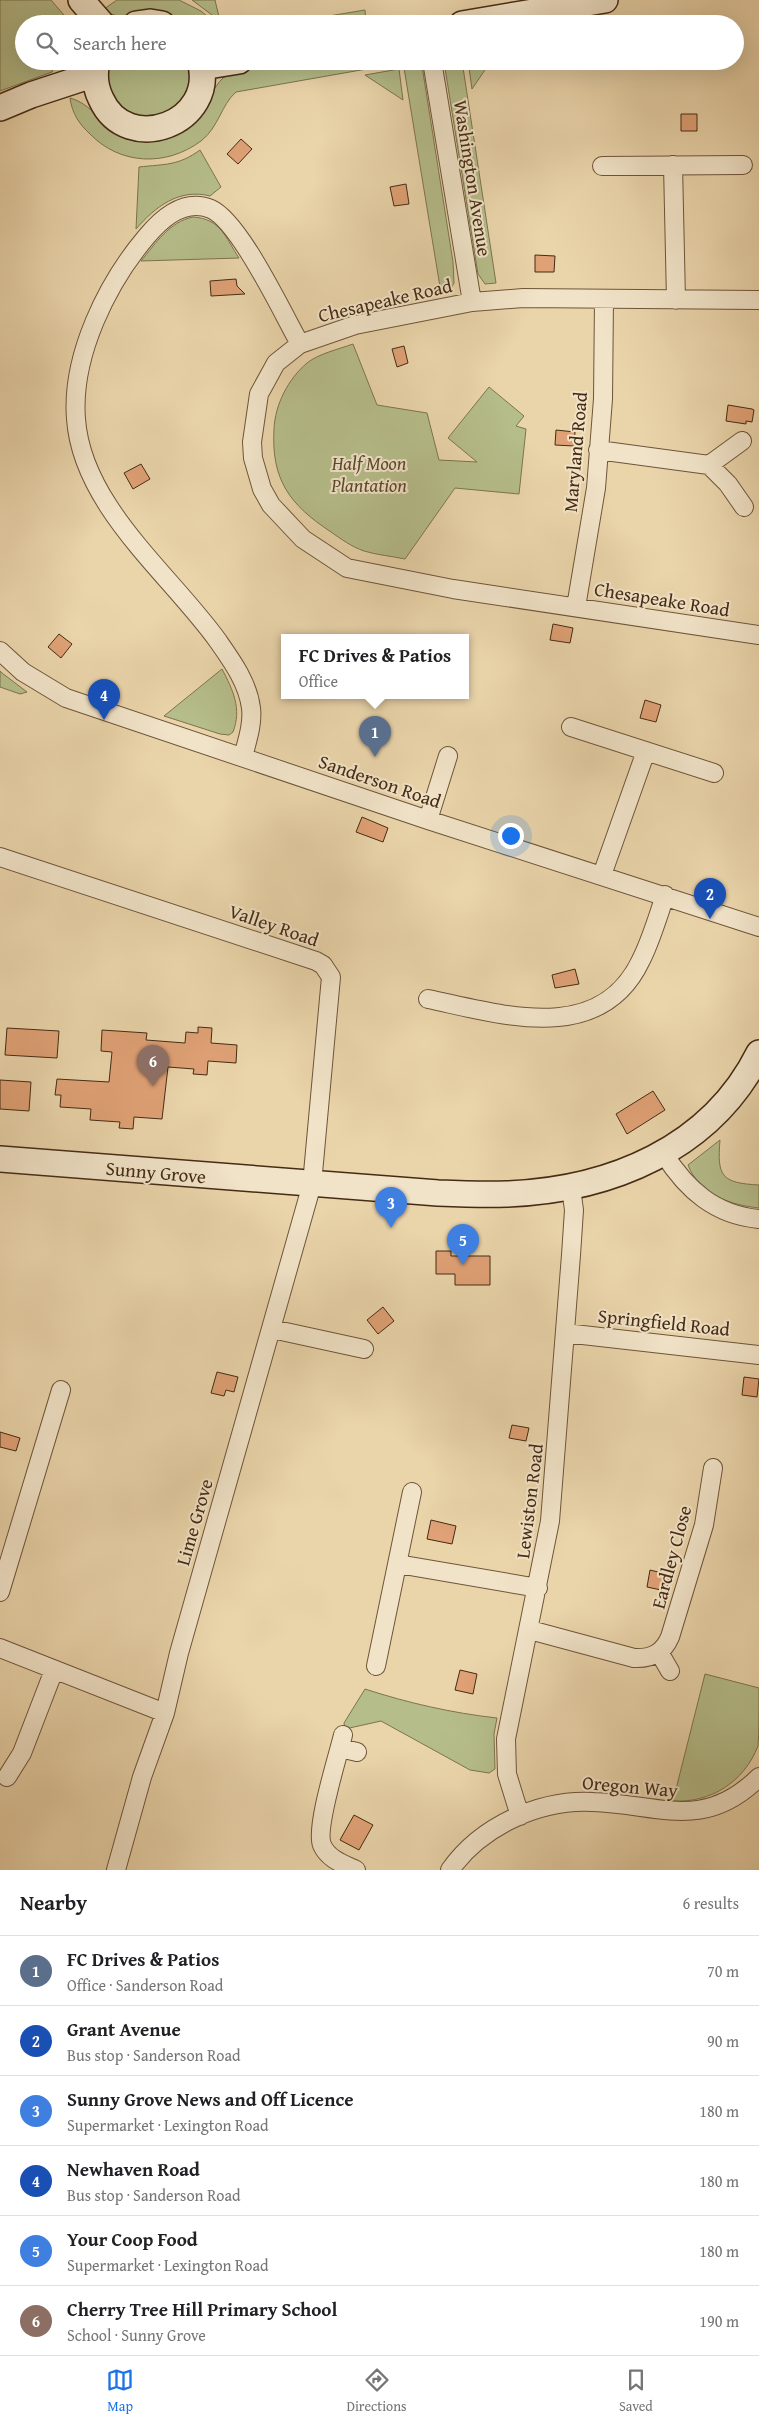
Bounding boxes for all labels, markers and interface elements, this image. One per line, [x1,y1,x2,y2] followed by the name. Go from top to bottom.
[15,15,744,70] search box
[33,29,61,57] icon: search
[73,29,167,57] text: Search here
[447,98,499,258] street label: Washington Avenue
[315,271,456,329] street label: Chesapeake Road
[556,390,594,513] street label: Maryland Road
[330,449,407,499] park label: Half Moon Plantation
[592,574,733,624] street label: Chesapeake Road
[281,634,469,699] popup
[299,641,451,669] text: FC Drives & Patios
[299,669,338,693] text: Office
[88,679,120,720] pin: 4
[359,716,391,757] pin: 1
[315,747,446,815] street label: Sanderson Road
[498,823,524,849] your location
[694,878,726,919] pin: 2
[225,897,323,954] street label: Valley Road
[137,1045,169,1086] pin: 6
[105,1154,207,1190] street label: Sunny Grove
[375,1187,407,1228] pin: 3
[447,1224,479,1265] pin: 5
[597,1301,732,1343] street label: Springfield Road
[508,1441,550,1560] street label: Lewiston Road
[168,1475,220,1569] street label: Lime Grove
[644,1502,698,1612] street label: Eardley Close
[581,1768,679,1804] street label: Oregon Way
[20,1887,87,1918] text: Nearby
[682,1891,739,1915] text: 6 results
[67,1945,219,1973] text: FC Drives & Patios
[32,1959,40,1983] text: 1
[707,1959,739,1983] text: 70 m
[67,1973,223,1997] text: Office · Sanderson Road
[67,2015,181,2043] text: Grant Avenue
[32,2029,40,2053] text: 2
[707,2029,739,2053] text: 90 m
[67,2043,241,2067] text: Bus stop · Sanderson Road
[67,2085,354,2113] text: Sunny Grove News and Off Licence
[32,2099,40,2123] text: 3
[699,2099,739,2123] text: 180 m
[67,2113,269,2137] text: Supermarket · Lexington Road
[67,2155,200,2183] text: Newhaven Road
[32,2169,40,2193] text: 4
[699,2169,739,2193] text: 180 m
[67,2183,241,2207] text: Bus stop · Sanderson Road
[67,2225,198,2253] text: Your Coop Food
[32,2239,40,2263] text: 5
[699,2239,739,2263] text: 180 m
[67,2253,269,2277] text: Supermarket · Lexington Road
[67,2295,337,2323] text: Cherry Tree Hill Primary School
[32,2309,40,2333] text: 6
[699,2309,739,2333] text: 190 m
[67,2323,206,2347] text: School · Sunny Grove
[106,2366,134,2416] tab: Map
[346,2366,407,2416] tab: Directions
[619,2366,653,2416] tab: Saved

